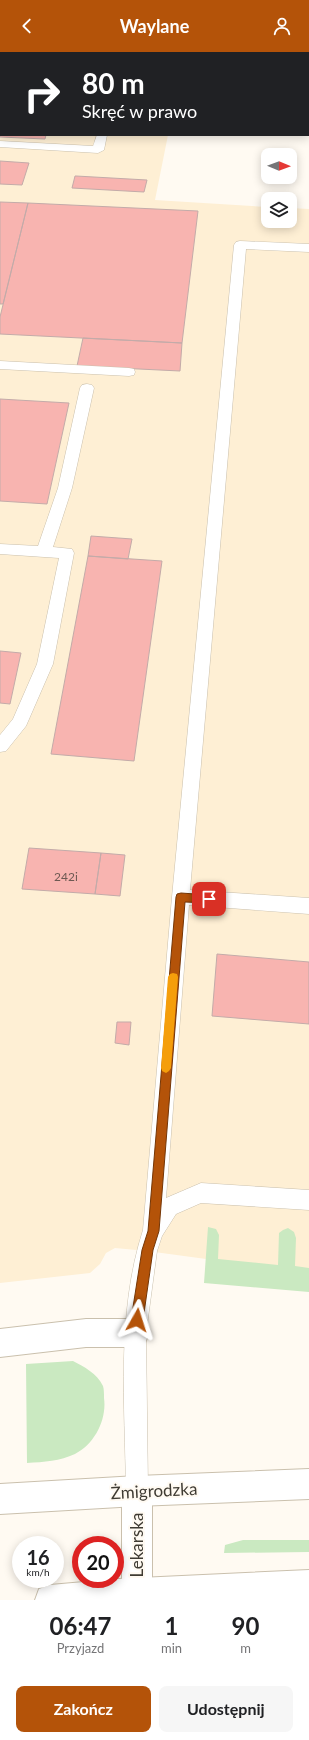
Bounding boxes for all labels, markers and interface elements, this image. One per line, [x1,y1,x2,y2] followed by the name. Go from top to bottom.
[16,15,38,37] icon: back
[120,15,189,37] text: Waylane
[271,15,293,37] icon: person
[82,66,145,100] text: 80 m
[16,68,68,120] icon: right
[82,100,197,122] text: Skręć w prawo
[261,148,297,184] north arrow
[261,148,297,228] map controls
[261,192,297,228] button: layers
[54,869,78,884] house number: 242i
[192,882,226,916] pin
[198,888,220,910] icon: arrive
[116,1299,158,1341] position arrow
[110,1478,198,1503] street label: Żmigrodzka
[126,1513,147,1577] street label: Lekarska
[72,1536,124,1588] speed limit sign: 20
[26,1545,50,1569] text: 16
[26,1566,50,1578] text: km/h
[50,1611,111,1640] text: 06:47
[165,1611,178,1640] text: 1
[232,1611,259,1640] text: 90
[57,1640,104,1656] text: Przyjazd
[161,1640,182,1656] text: min
[240,1640,251,1656] text: m
[16,1686,151,1732] button: Zakończ
[159,1686,293,1732] button: Udostępnij

